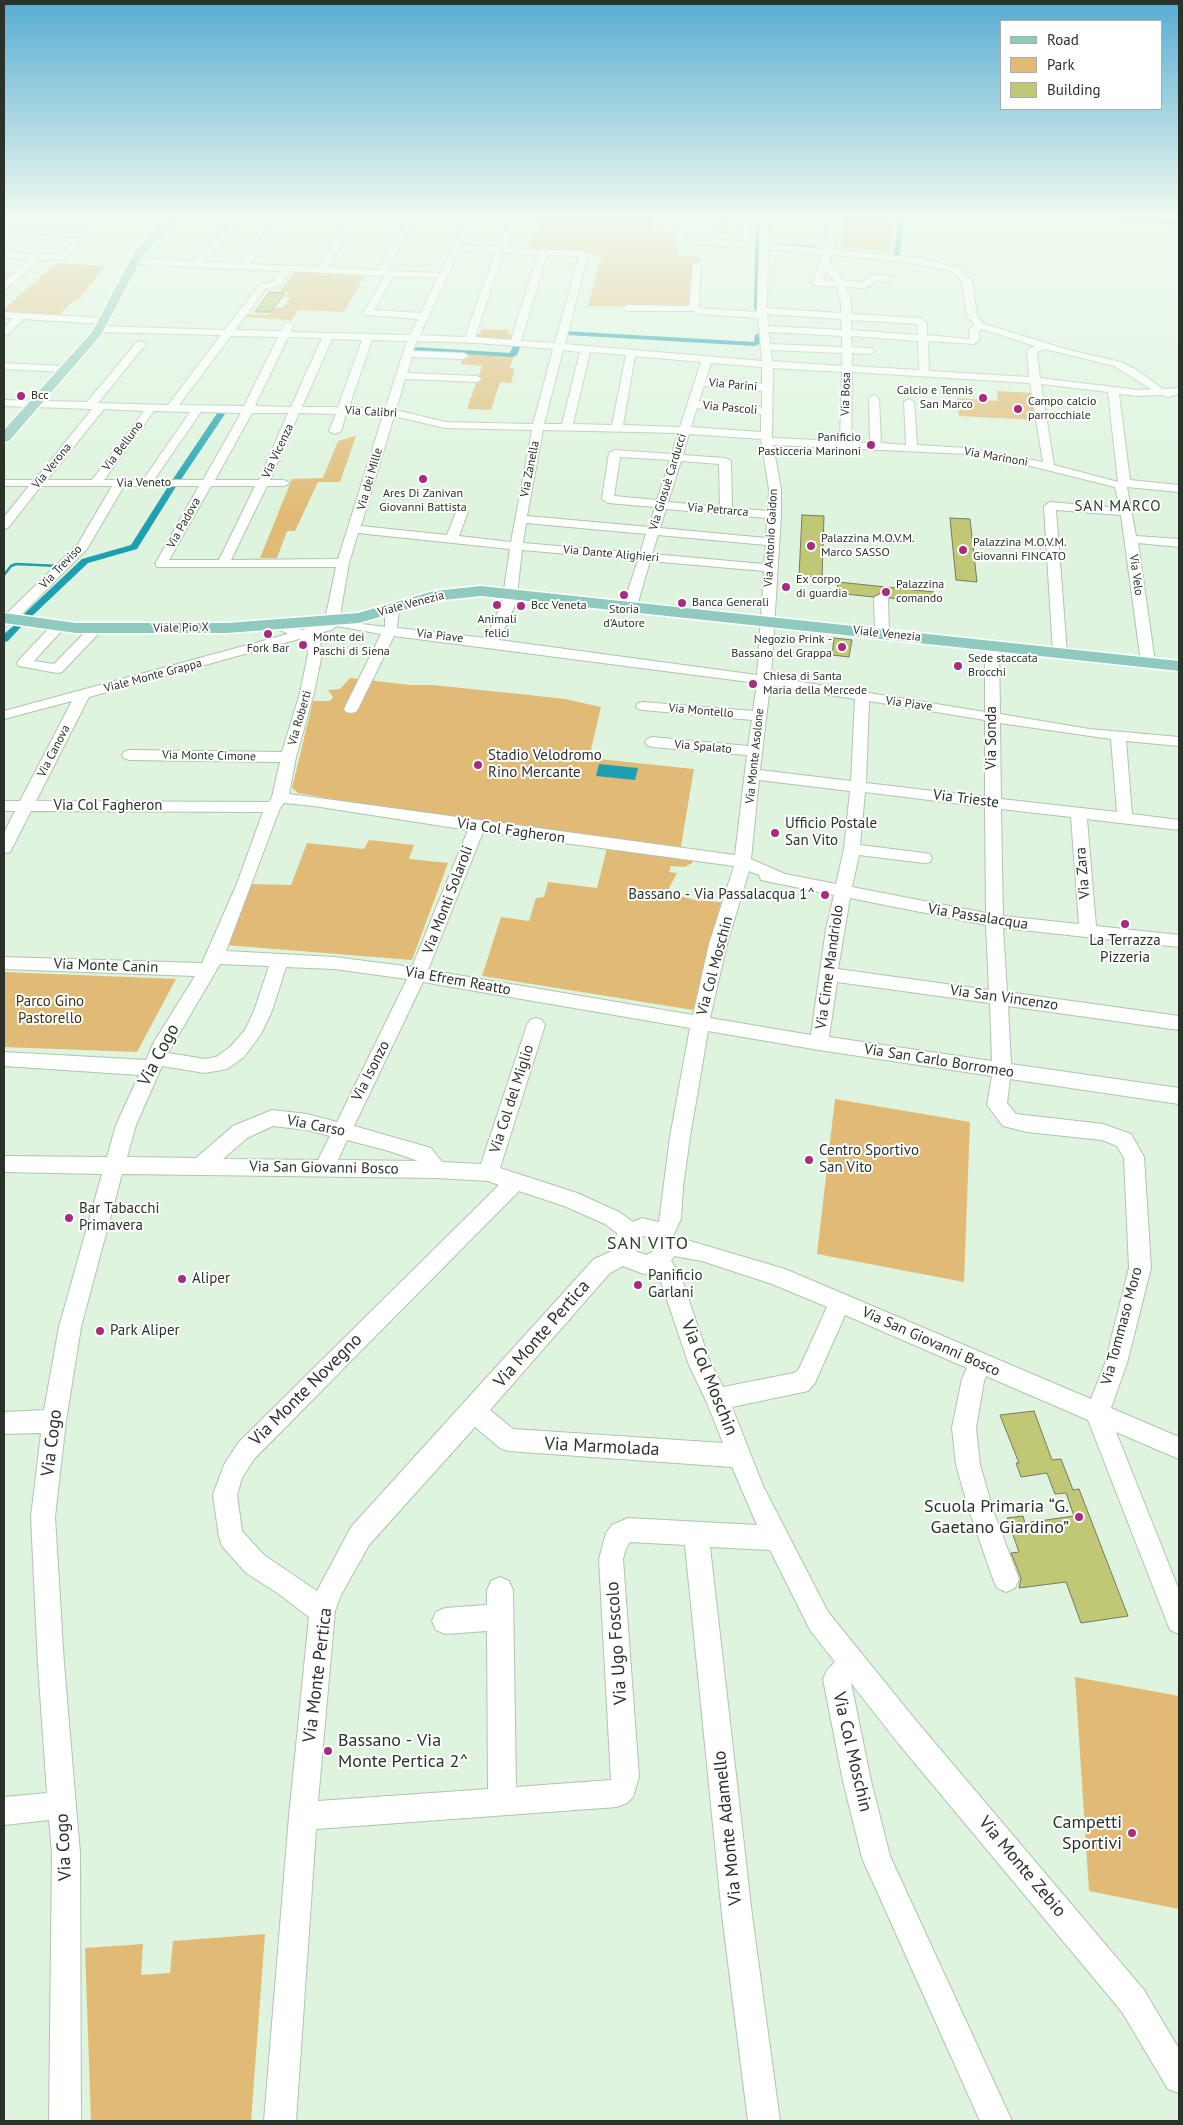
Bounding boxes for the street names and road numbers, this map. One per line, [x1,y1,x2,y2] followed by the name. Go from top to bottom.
[838,372,854,416] street label: Via Bosa
[708,376,758,394] street label: Via Parini
[702,398,758,418] street label: Via Pascoli
[345,403,397,421] street label: Via Calibri
[100,418,146,474] street label: Via Belluno
[259,422,297,480] street label: Via Vicenza
[646,432,690,532] street label: Via Giosuè Carducci
[29,440,75,492] street label: Via Verona
[517,440,543,498] street label: Via Zanella
[963,444,1029,470] street label: Via Marinoni
[354,446,386,512] street label: Via dei Mille
[117,475,171,491] street label: Via Veneto
[761,488,781,588] street label: Via Antonio Gaidon
[164,495,204,551] street label: Via Padova
[687,500,749,520] street label: Via Petrarca
[37,542,85,592] street label: Via Treviso
[562,543,660,565] street label: Via Dante Alighieri
[1126,554,1146,596] street label: Via Velo
[376,588,446,620] street label: Viale Venezia
[153,620,209,636] street label: Viale Pio X
[852,623,922,645] street label: Viale Venezia
[416,626,464,646] street label: Via Piave
[102,656,204,696] street label: Viale Monte Grappa
[285,689,315,747] street label: Via Roberti
[885,694,933,714] street label: Via Piave
[668,701,734,721] street label: Via Montello
[983,706,1001,770] street label: Via Sonda
[743,708,767,804] street label: Via Monte Asolone
[35,723,73,779] street label: Via Canova
[674,737,732,757] street label: Via Spalato
[162,748,256,764] street label: Via Monte Cimone
[932,786,1000,812] street label: Via Trieste
[54,797,162,815] street label: Via Col Fagheron
[456,815,566,847] street label: Via Col Fagheron
[419,843,477,957] street label: Via Monti Solaroli
[1072,846,1094,900] street label: Via Zara
[927,900,1029,934] street label: Via Passalacqua
[812,904,848,1030] street label: Via Cime Mandriolo
[693,914,737,1018] street label: Via Col Moschin
[53,955,159,977] street label: Via Monte Canin
[404,963,512,999] street label: Via Efrem Reatto
[949,981,1059,1015] street label: Via San Vincenzo
[134,1020,184,1090] street label: Via Cogo
[348,1038,394,1104] street label: Via Isonzo
[863,1040,1015,1082] street label: Via San Carlo Borromeo
[486,1043,538,1155] street label: Via Col del Miglio
[285,1112,347,1140] street label: Via Carso
[249,1158,399,1178] street label: Via San Giovanni Bosco
[1098,1265,1146,1387] street label: Via Tommaso Moro
[489,1276,595,1392] street label: Via Monte Pertica
[859,1303,1003,1381] street label: Via San Giovanni Bosco
[676,1317,742,1439] street label: Via Col Moschin
[245,1329,367,1451] street label: Via Monte Novegno
[37,1408,67,1478] street label: Via Cogo
[544,1433,660,1461] street label: Via Marmolada
[602,1581,632,1705] street label: Via Ugo Foscolo
[299,1606,337,1744] street label: Via Monte Pertica
[828,1690,876,1814] street label: Via Col Moschin
[709,1750,747,1906] street label: Via Monte Adamello
[974,1812,1070,1922] street label: Via Monte Zebio
[51,1813,77,1881] street label: Via Cogo

